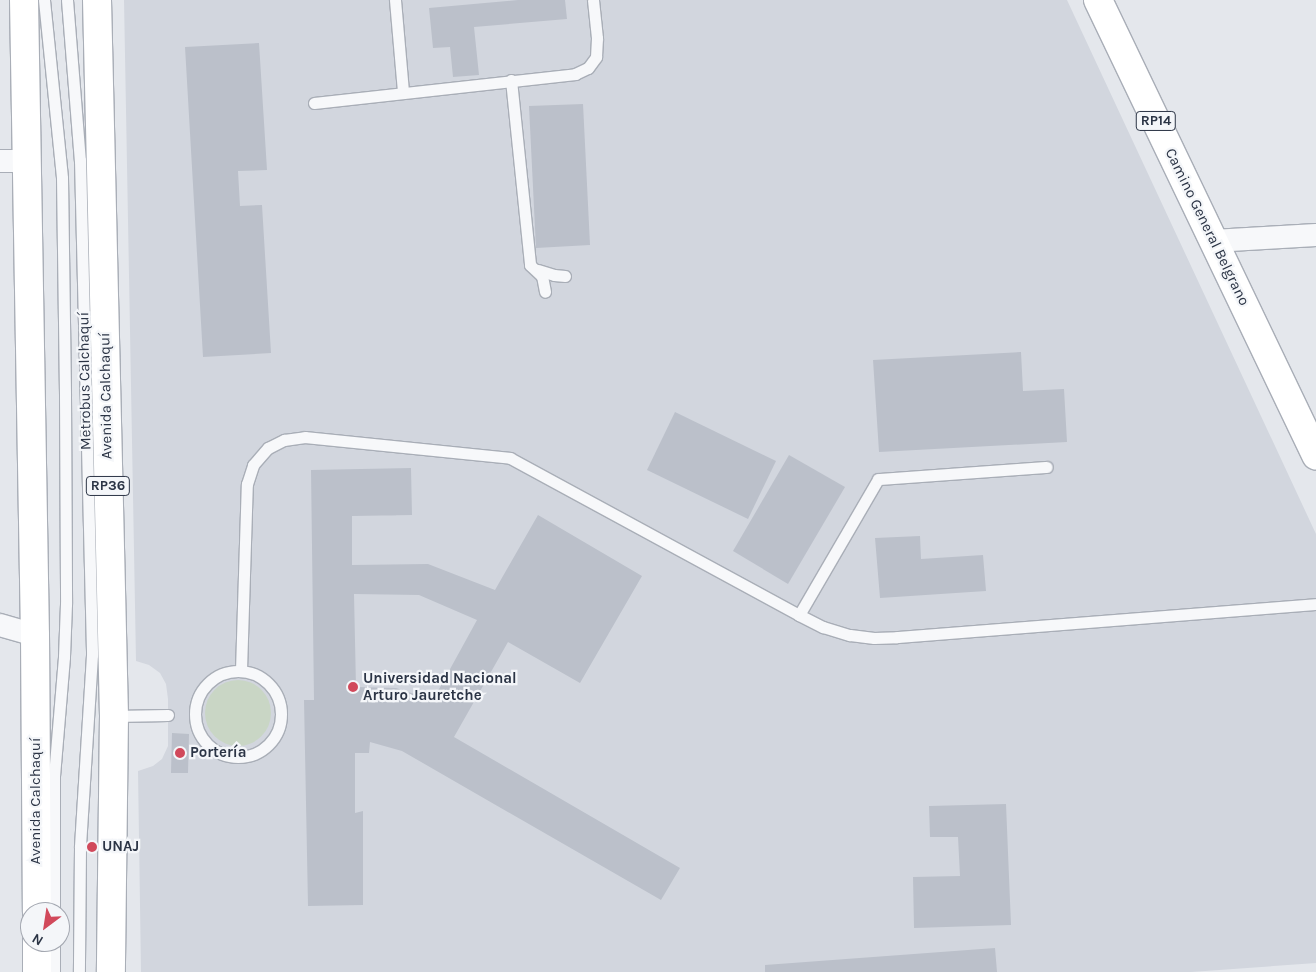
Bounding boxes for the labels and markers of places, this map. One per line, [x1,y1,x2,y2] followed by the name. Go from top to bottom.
[363,669,517,704] place label: Universidad Nacional Arturo Jauretche
[347,681,359,693] marker: Universidad Nacional Arturo Jauretche
[190,744,247,762] place label: Portería
[174,747,186,759] marker: Portería
[102,838,139,856] place label: UNAJ
[86,841,98,853] marker: UNAJ

